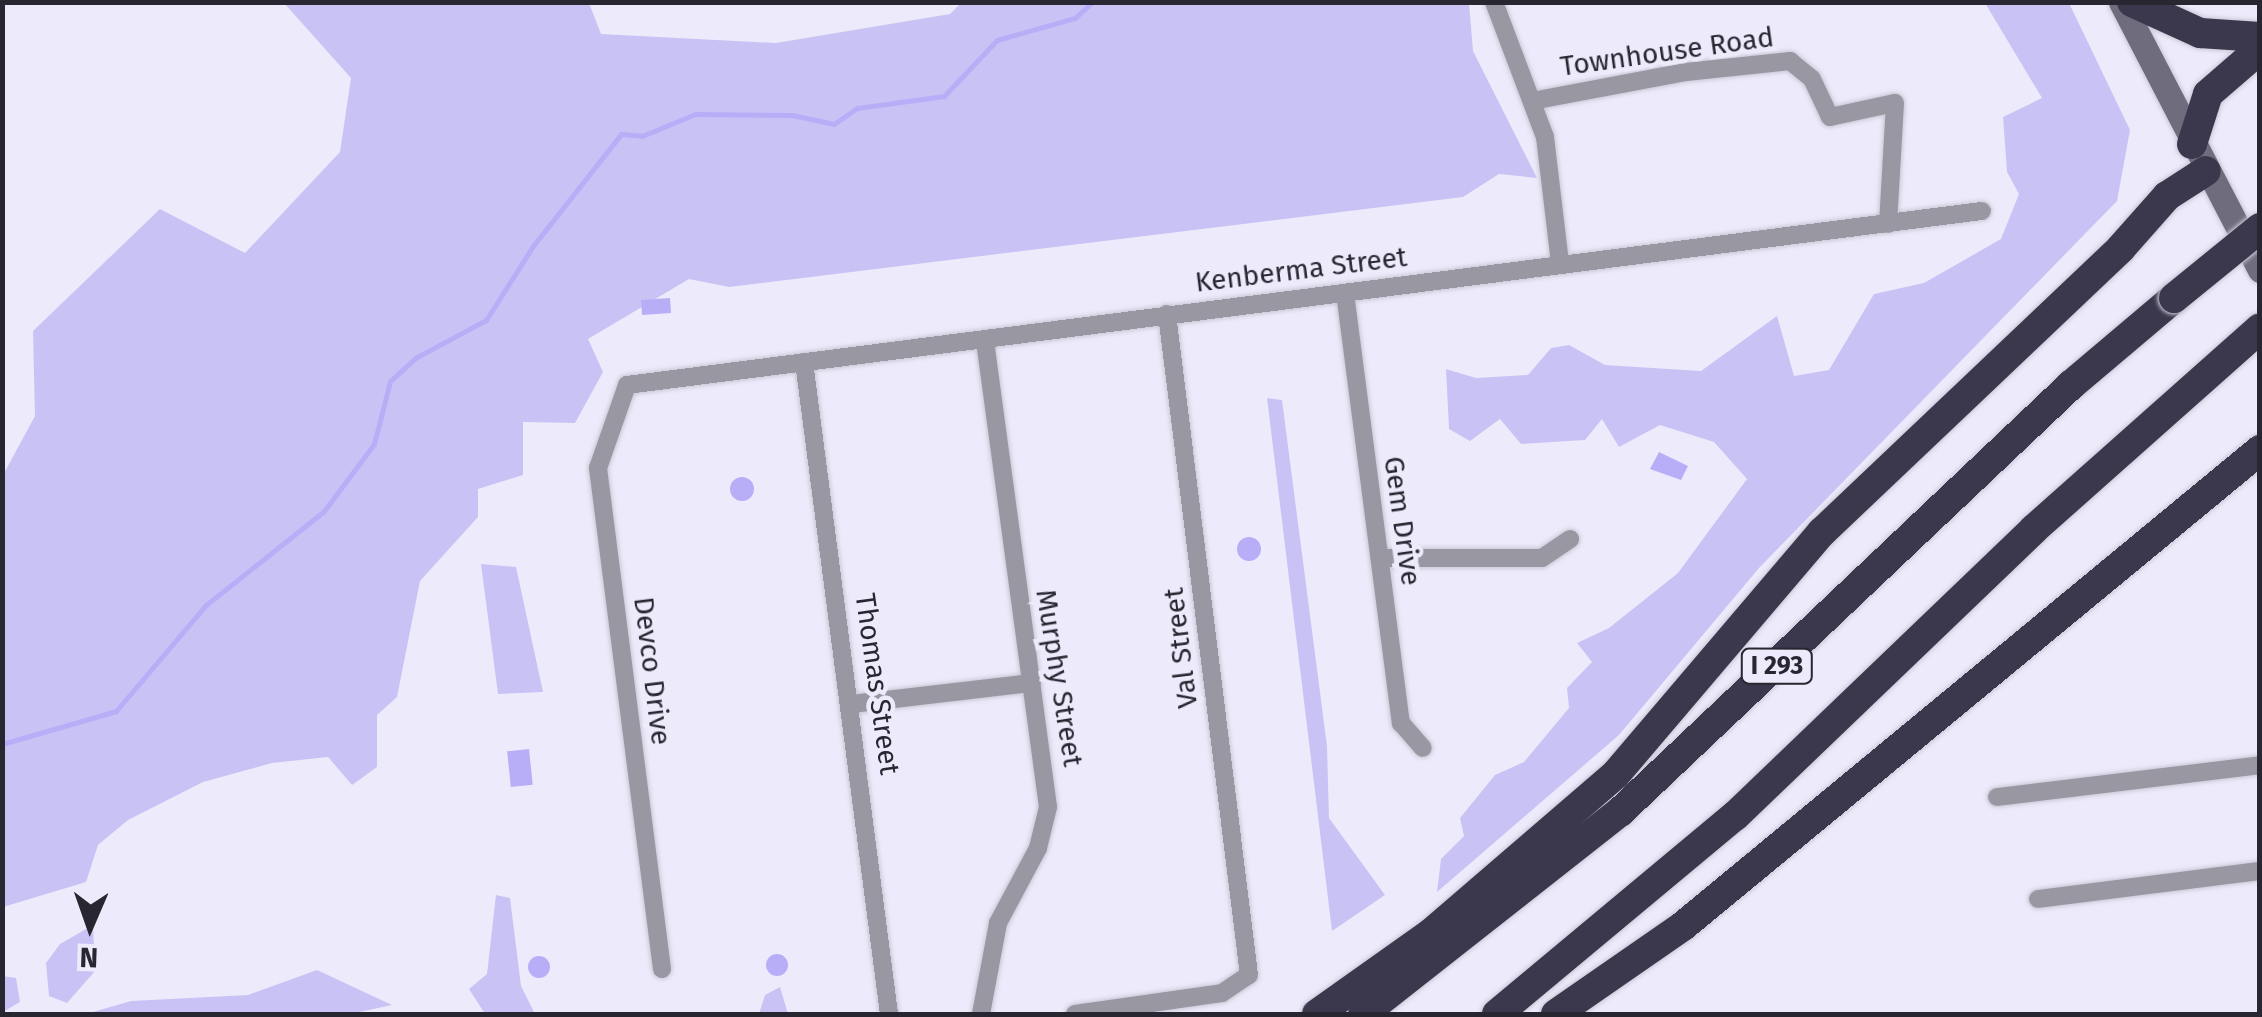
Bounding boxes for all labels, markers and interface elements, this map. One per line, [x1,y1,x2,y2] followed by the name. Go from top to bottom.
[1558,20,1776,84] street label: Townhouse Road
[1193,240,1409,300] street label: Kenberma Street
[1376,454,1428,588] street label: Gem Drive
[1157,586,1205,710] street label: Val Street
[1028,587,1090,769] street label: Murphy Street
[848,591,906,777] street label: Thomas Street
[626,595,678,747] street label: Devco Drive
[1740,646,1814,686] road number: I 293
[40,877,140,977] north arrow
[79,941,99,974] text: N

